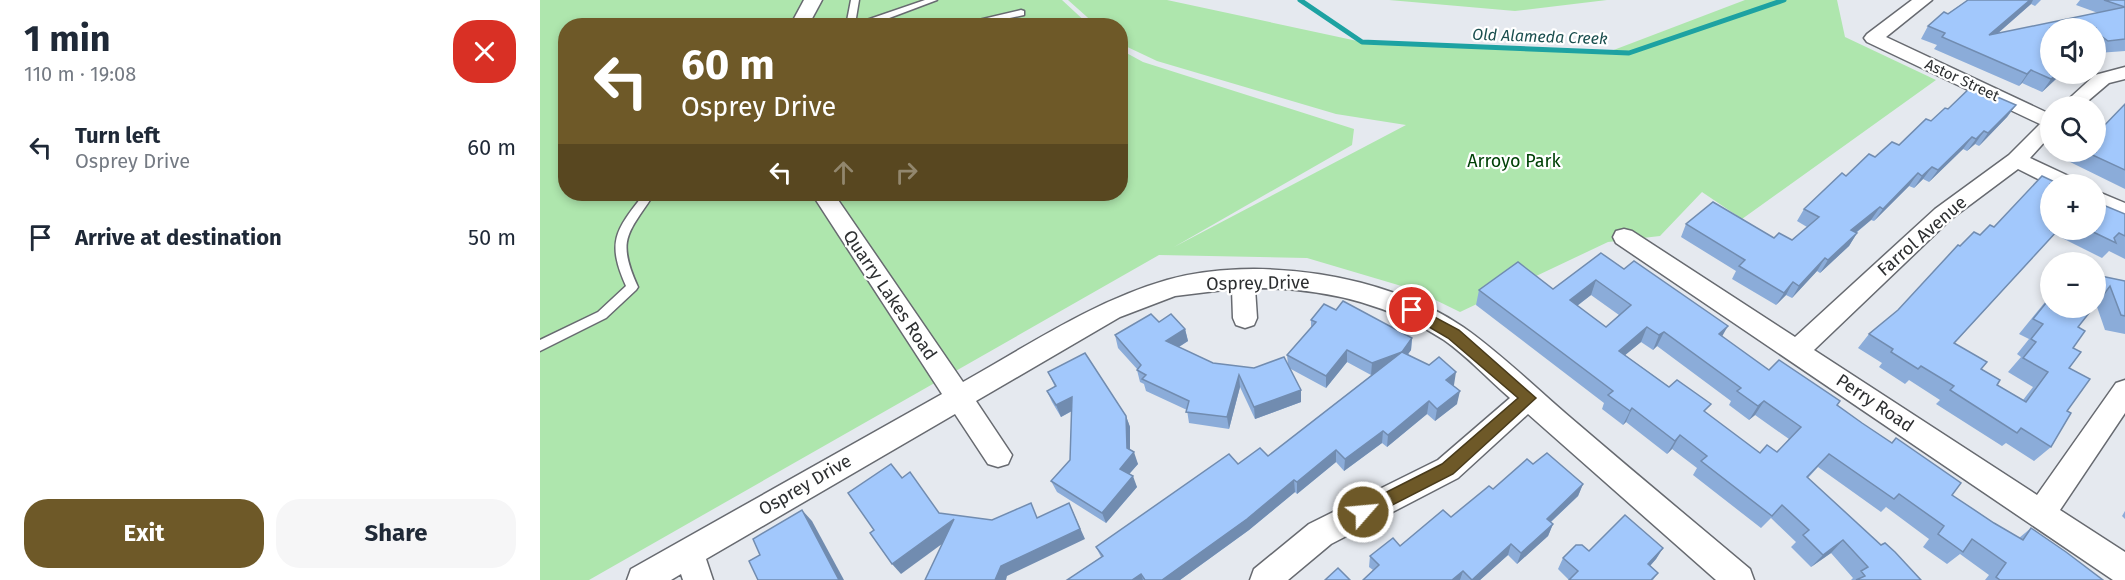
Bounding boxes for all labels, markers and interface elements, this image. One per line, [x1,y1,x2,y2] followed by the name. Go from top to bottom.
[24,17,111,61] text: 1 min
[2040,18,2106,318] map controls
[2040,18,2106,84] button: sound
[453,20,516,83] button: close
[1472,25,1608,48] water label: Old Alameda Creek
[681,40,775,90] text: 60 m
[582,42,660,120] icon: left
[1922,55,2003,105] street label: Astor Street
[24,62,136,86] text: 110 m · 19:08
[681,91,836,123] text: Osprey Drive
[2040,96,2106,162] button: search
[75,122,160,149] text: Turn left
[24,131,57,164] icon: left
[467,134,516,161] text: 60 m
[75,149,190,173] text: Osprey Drive
[1467,150,1562,172] park label: Arroyo Park
[764,156,797,189] icon: left
[827,156,860,189] icon: ahead
[890,156,923,189] icon: right
[2040,174,2106,240] button: +
[1873,191,1971,281] street label: Farrol Avenue
[24,221,57,254] icon: arrive
[75,224,282,251] text: Arrive at destination
[468,224,516,251] text: 50 m
[838,226,942,364] street label: Quarry Lakes Road
[2040,252,2106,318] button: −
[1206,271,1310,295] street label: Osprey Drive
[1386,284,1437,335] pin
[1395,293,1428,326] icon: arrive
[1832,369,1918,437] street label: Perry Road
[755,450,855,520] street label: Osprey Drive
[1331,480,1395,544] position arrow
[24,499,264,568] button: Exit
[276,499,516,568] button: Share

